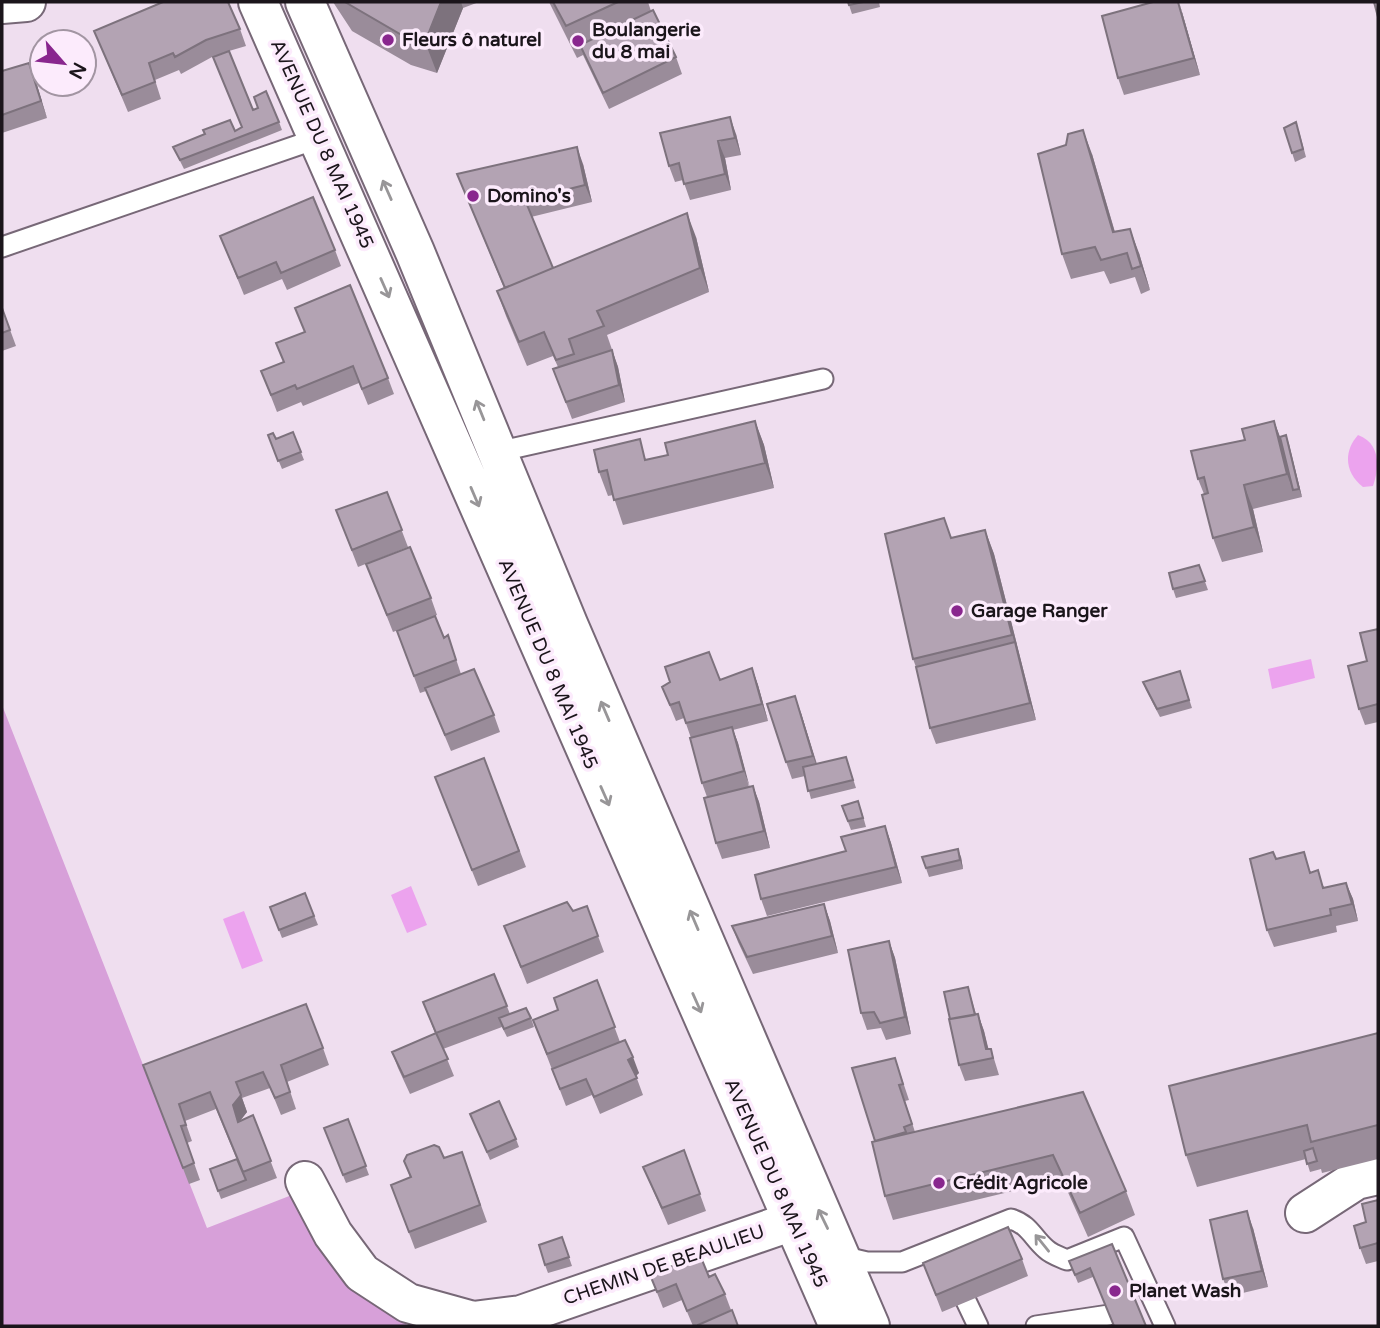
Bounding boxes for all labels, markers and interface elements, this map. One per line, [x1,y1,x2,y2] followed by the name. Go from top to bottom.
[592,19,701,63] place label: Boulangerie du 8 mai
[28,28,98,98] north arrow
[402,29,542,51] place label: Fleurs ô naturel
[380,32,396,48] marker: Fleurs ô naturel
[570,33,586,49] marker: Boulangerie du 8 mai
[266,36,378,252] street label: AVENUE DU 8 MAI 1945
[64,59,90,82] text: N
[380,180,393,201] one-way arrow
[487,185,571,207] place label: Domino's
[465,188,481,204] marker: Domino's
[379,277,392,298] one-way arrow
[473,400,486,421] one-way arrow
[469,486,482,507] one-way arrow
[494,555,602,773] street label: AVENUE DU 8 MAI 1945
[971,600,1108,623] place label: Garage Ranger
[949,603,965,619] marker: Garage Ranger
[598,700,611,722] one-way arrow
[599,784,612,806] one-way arrow
[687,910,700,931] one-way arrow
[691,992,704,1014] one-way arrow
[720,1075,832,1291] street label: AVENUE DU 8 MAI 1945
[953,1172,1088,1195] place label: Crédit Agricole
[931,1175,947,1191] marker: Crédit Agricole
[816,1209,829,1230] one-way arrow
[560,1220,768,1310] street label: CHEMIN DE BEAULIEU
[1034,1234,1050,1252] one-way arrow
[1129,1280,1241,1302] place label: Planet Wash
[1107,1283,1123,1299] marker: Planet Wash

